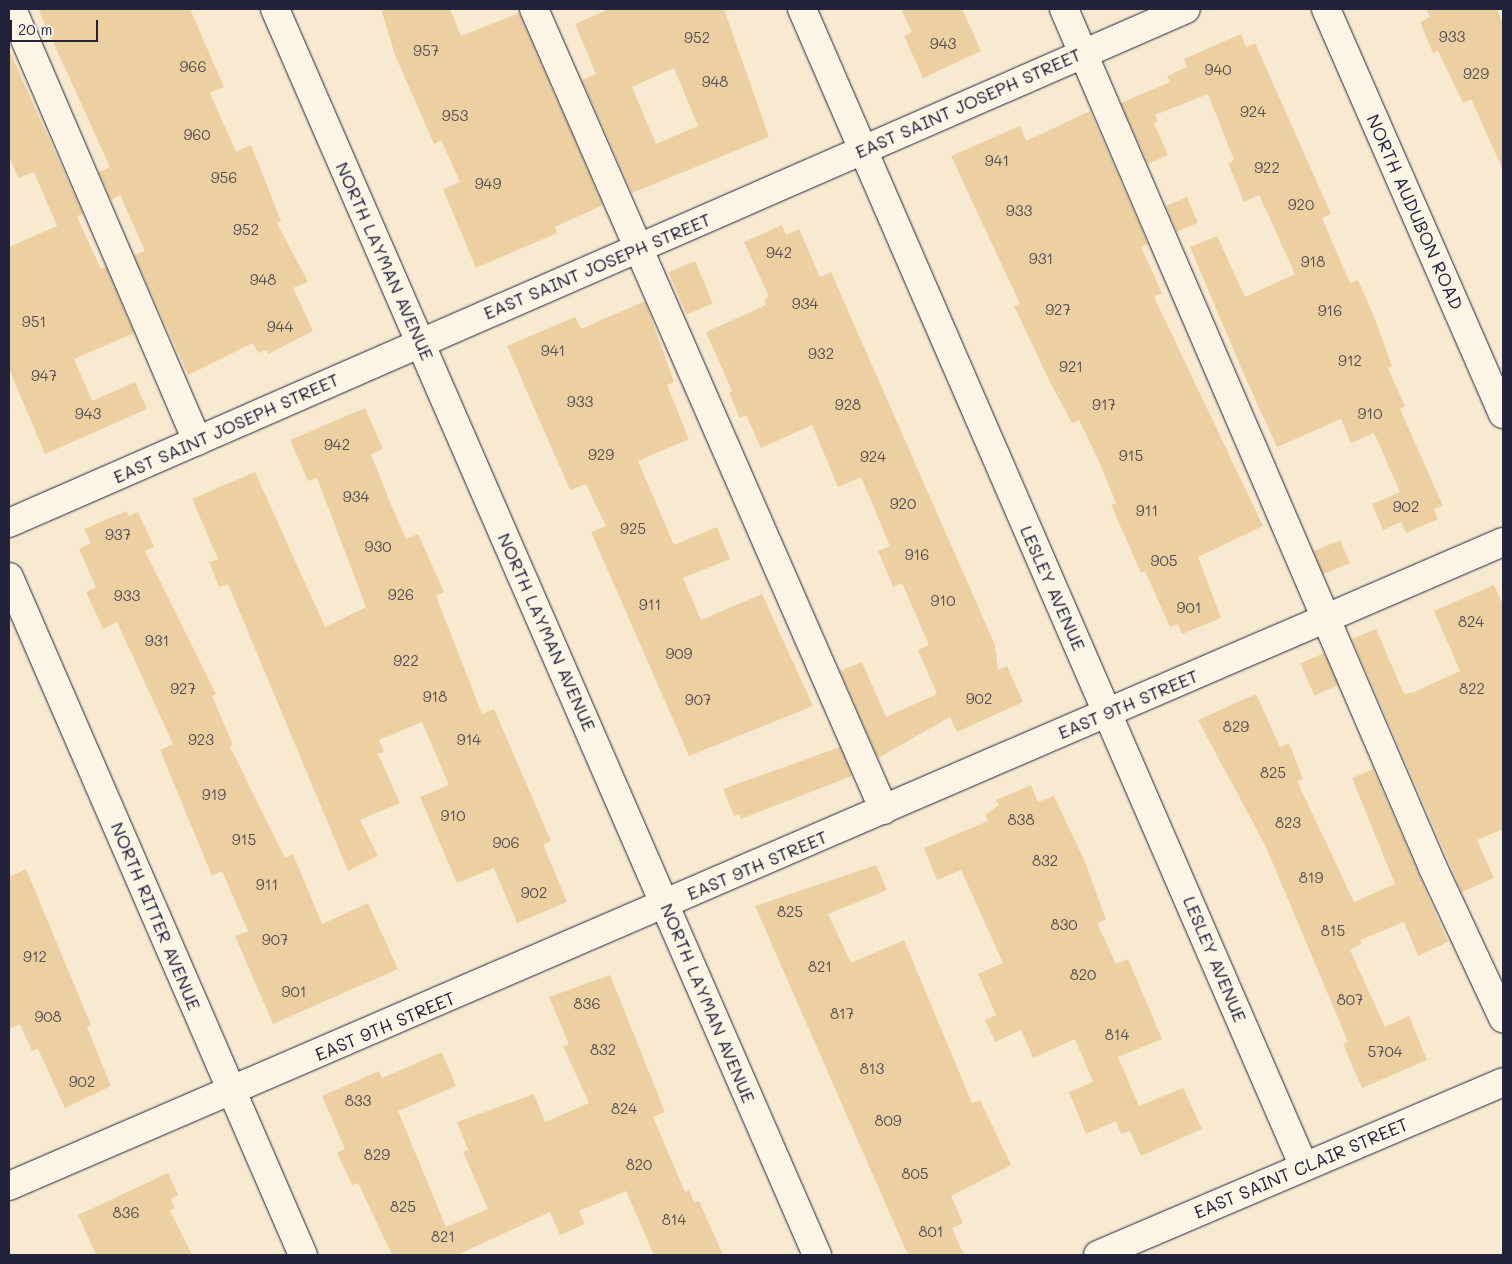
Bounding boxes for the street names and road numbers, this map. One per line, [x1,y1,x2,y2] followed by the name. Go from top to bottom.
[852,43,1084,163] street label: EAST SAINT JOSEPH STREET
[1362,111,1468,313] street label: NORTH AUDUBON ROAD
[332,159,438,363] street label: NORTH LAYMAN AVENUE
[480,208,714,324] street label: EAST SAINT JOSEPH STREET
[110,368,342,488] street label: EAST SAINT JOSEPH STREET
[1016,522,1090,654] street label: LESLEY AVENUE
[494,530,600,734] street label: NORTH LAYMAN AVENUE
[1055,665,1201,743] street label: EAST 9TH STREET
[107,819,205,1013] street label: NORTH RITTER AVENUE
[684,826,830,904] street label: EAST 9TH STREET
[1179,893,1251,1025] street label: LESLEY AVENUE
[656,900,760,1106] street label: NORTH LAYMAN AVENUE
[312,987,458,1065] street label: EAST 9TH STREET
[1191,1113,1411,1223] street label: EAST SAINT CLAIR STREET

